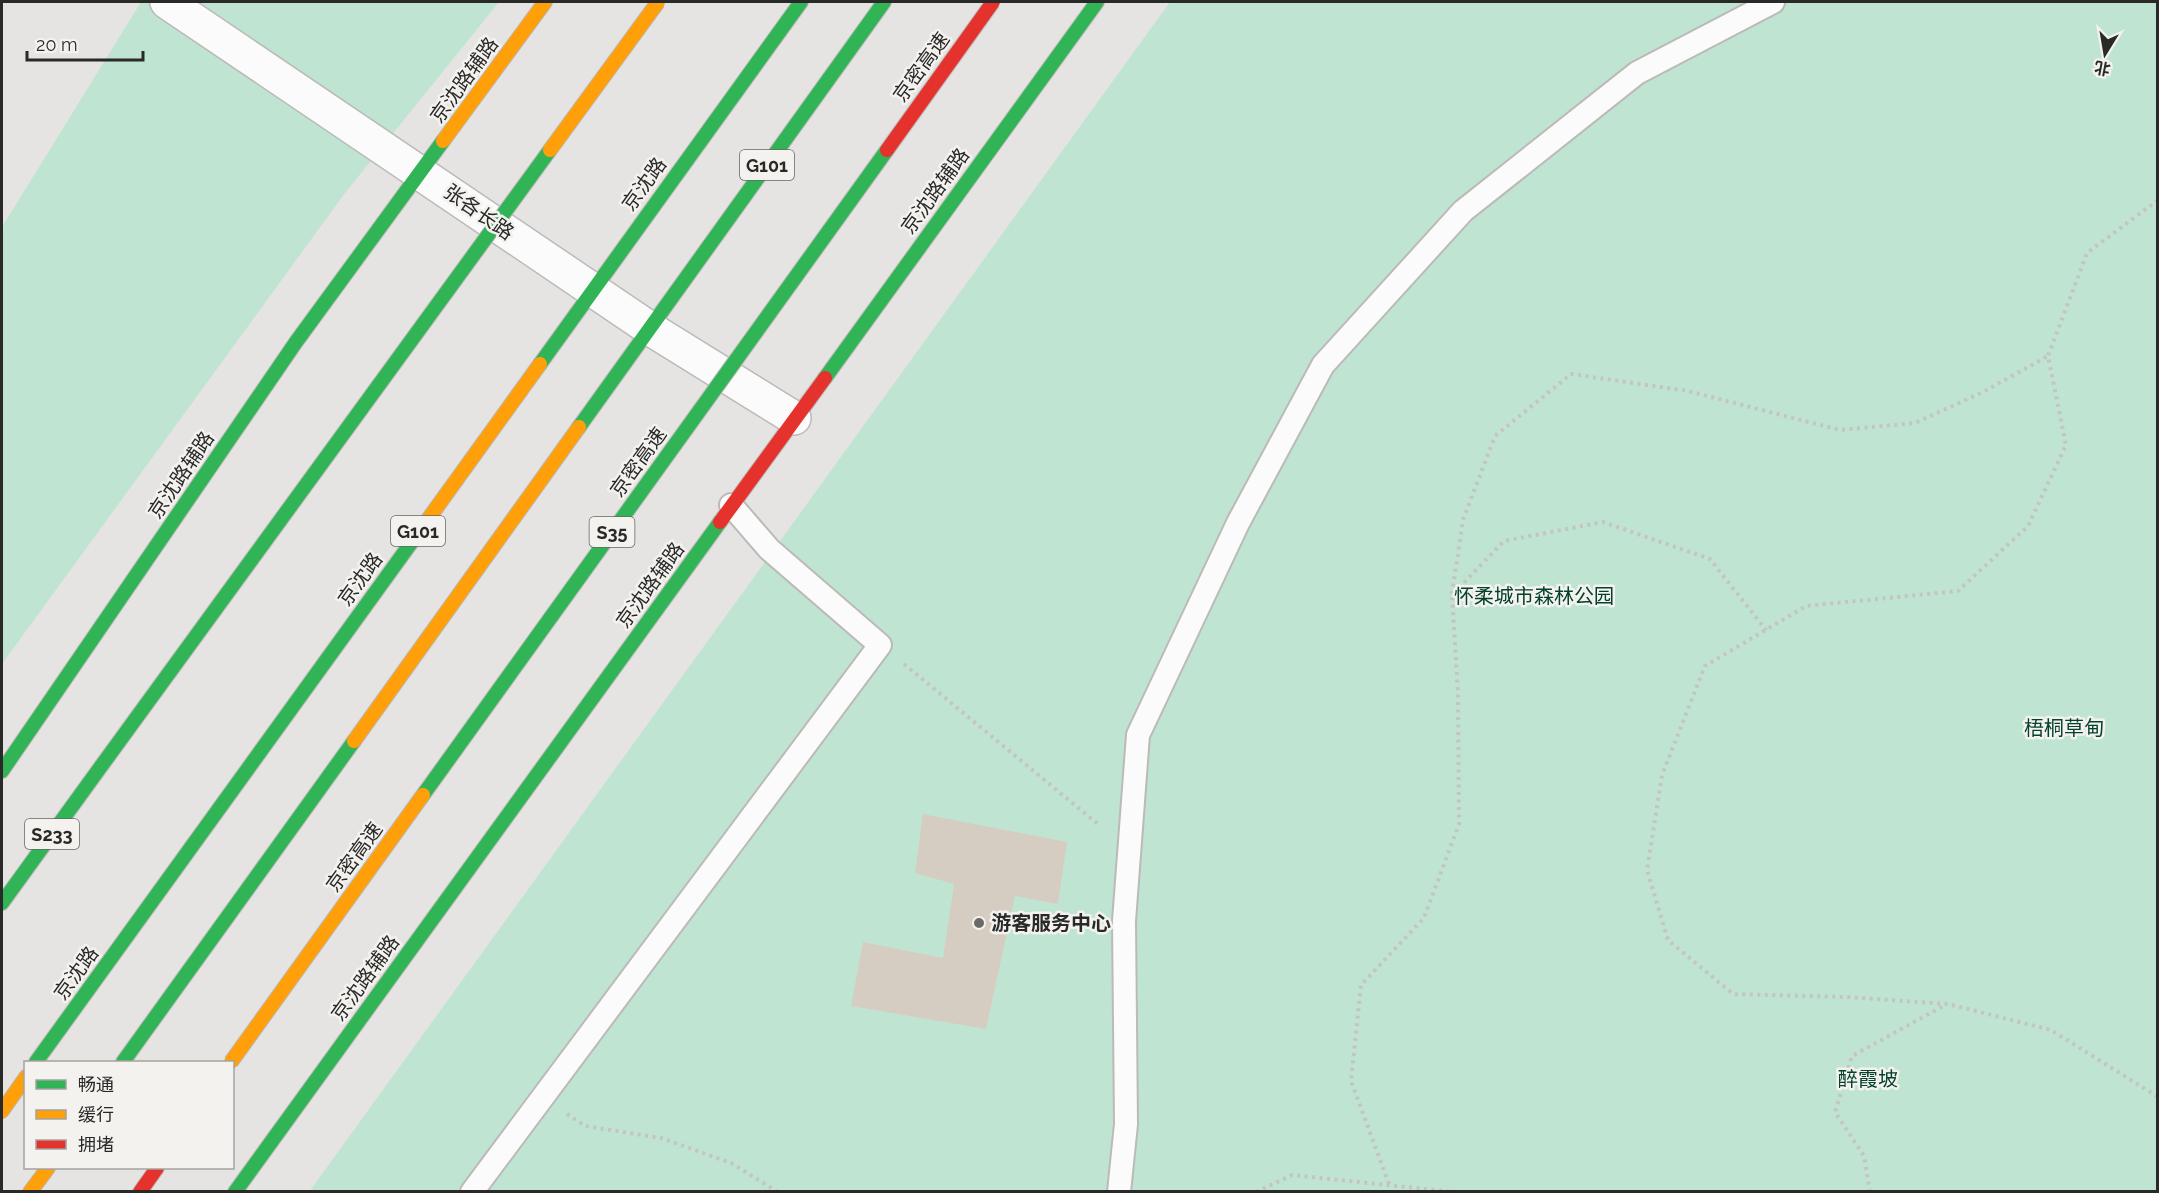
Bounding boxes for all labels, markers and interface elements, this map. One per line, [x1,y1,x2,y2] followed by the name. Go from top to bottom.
[27,24,142,62] scale bar
[2075,24,2135,84] north arrow
[888,28,954,106] street label: 京密高速
[425,32,503,128] street label: 京沈路辅路
[36,34,78,55] text: 20 m
[2093,57,2112,79] text: 北
[896,143,974,239] street label: 京沈路辅路
[740,150,794,180] road number: G101
[617,153,671,215] street label: 京沈路
[439,179,519,245] street label: 张各长路
[605,423,671,501] street label: 京密高速
[143,427,219,523] street label: 京沈路辅路
[391,516,445,546] road number: G101
[590,517,634,547] road number: S35
[611,537,689,633] street label: 京沈路辅路
[333,548,387,610] street label: 京沈路
[1454,584,1614,608] park label: 怀柔城市森林公园
[2024,716,2104,740] park label: 梧桐草甸
[321,818,387,896] street label: 京密高速
[25,819,79,849] road number: S233
[991,911,1111,935] place label: 游客服务中心
[972,916,986,930] marker: 游客服务中心
[326,930,404,1026] street label: 京沈路辅路
[49,942,103,1004] street label: 京沈路
[24,1061,234,1169] legend
[1838,1067,1898,1091] park label: 醉霞坡
[78,1074,114,1095] text: 畅通
[78,1104,114,1125] text: 缓行
[78,1134,114,1155] text: 拥堵

